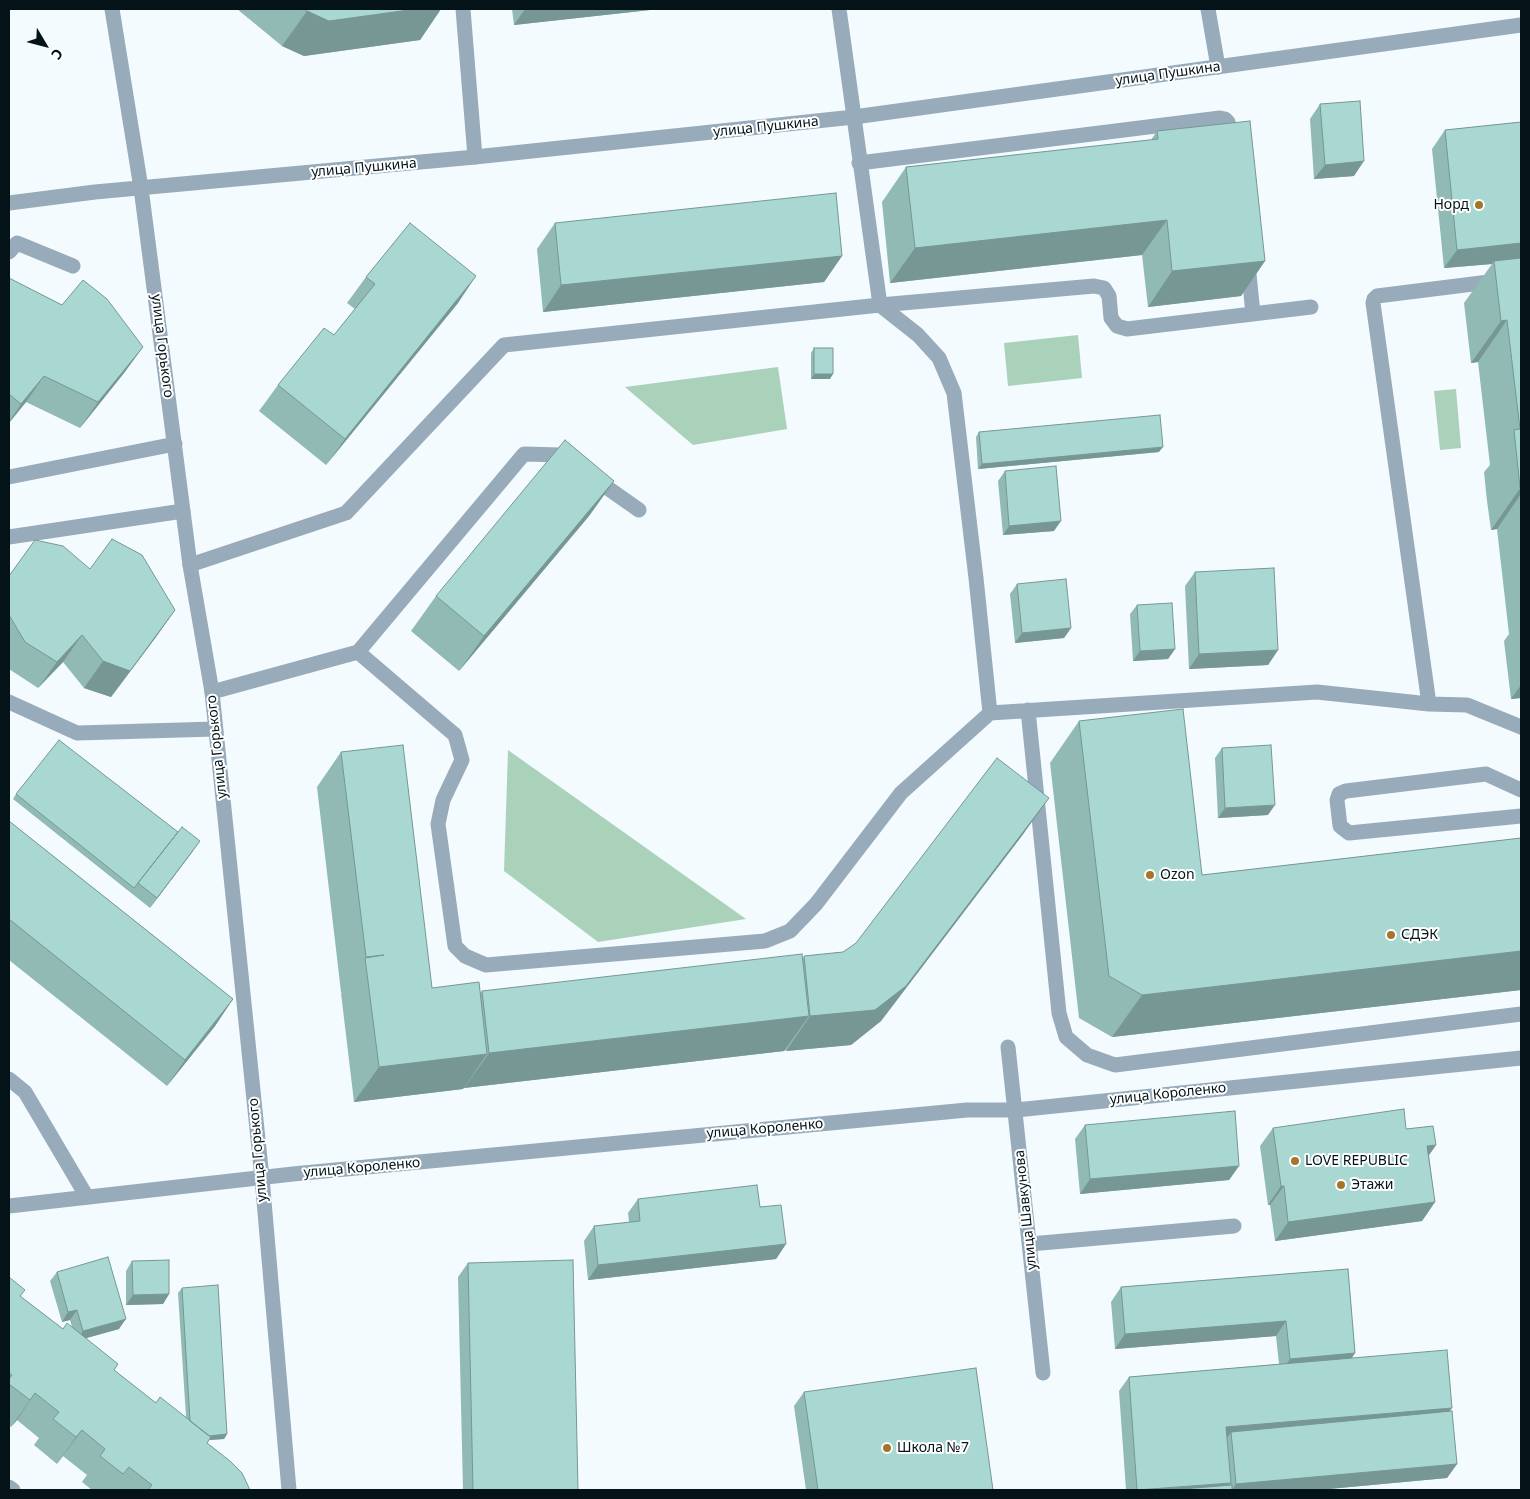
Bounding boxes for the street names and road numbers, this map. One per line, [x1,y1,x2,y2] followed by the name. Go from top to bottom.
[1114,58,1222,90] street label: улица Пушкина
[713,113,819,141] street label: улица Пушкина
[311,155,417,181] street label: улица Пушкина
[147,293,177,399] street label: улица Горького
[203,694,231,800] street label: улица Горького
[1109,1080,1227,1108] street label: улица Короленко
[245,1097,271,1203] street label: улица Горького
[706,1116,824,1142] street label: улица Короленко
[1011,1149,1041,1271] street label: улица Шавкунова
[303,1155,421,1181] street label: улица Короленко

